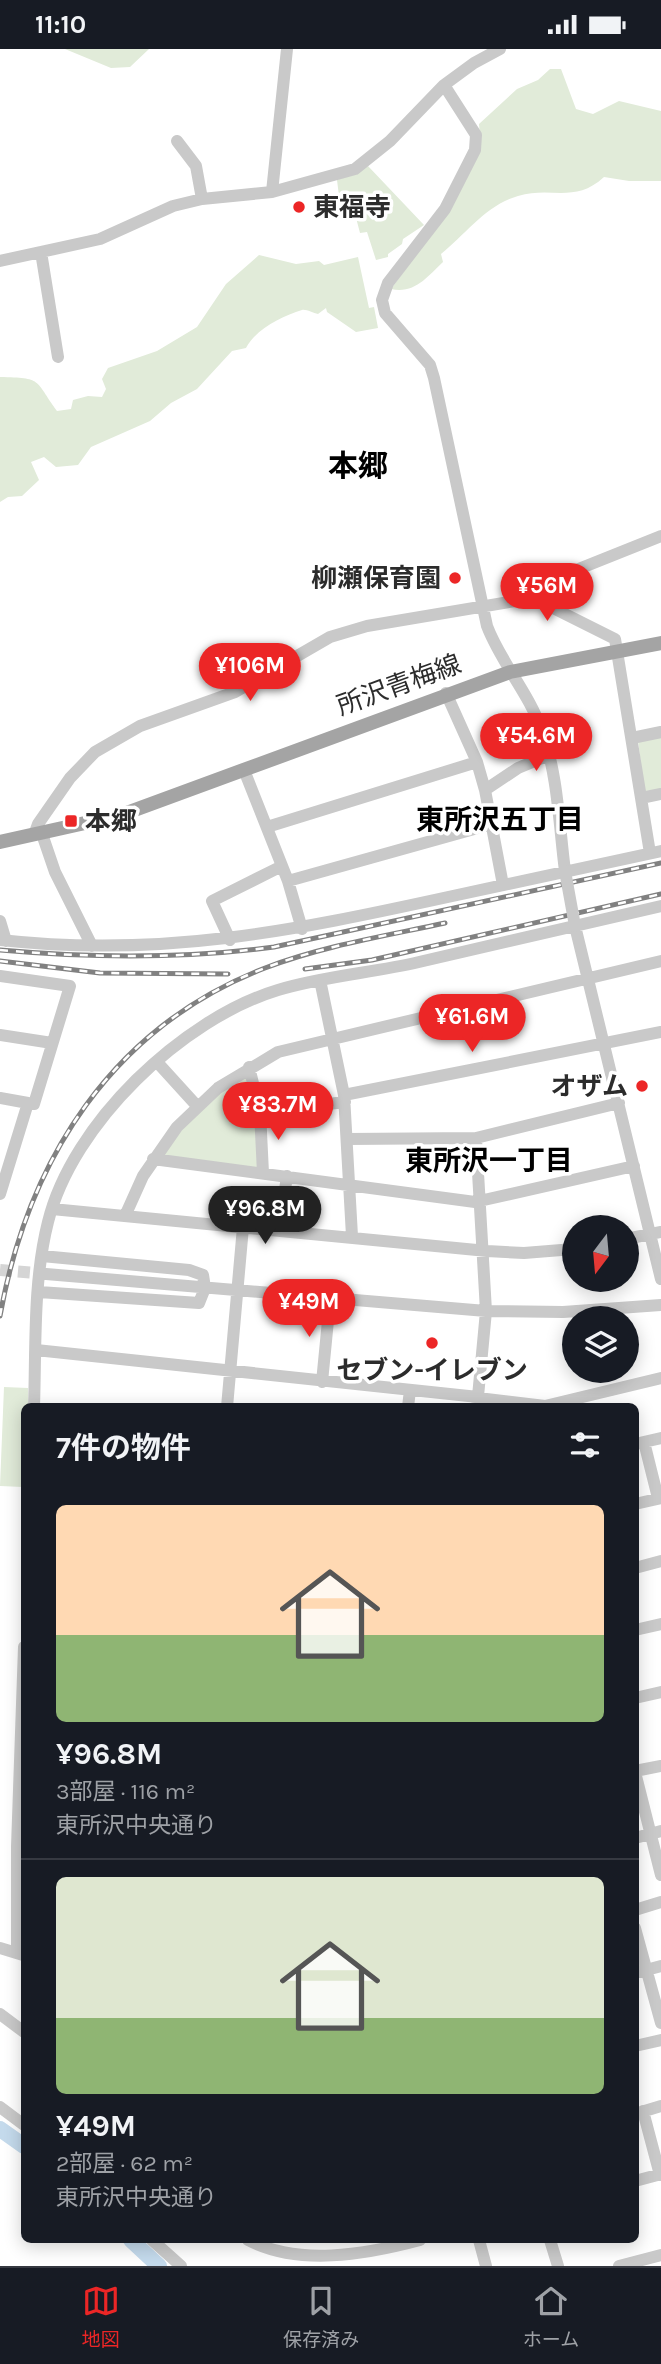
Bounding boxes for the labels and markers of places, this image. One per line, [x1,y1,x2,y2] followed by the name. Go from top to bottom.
[313,192,391,223] place label: 東福寺
[291,199,307,215] marker: 東福寺
[311,563,441,594] place label: 柳瀬保育園
[506,563,588,623] pin: ¥56M
[447,570,463,586] marker: 柳瀬保育園
[201,643,299,703] pin: ¥106M
[479,713,593,773] pin: ¥54.6M
[85,806,137,837] place label: 本郷
[63,813,79,829] marker: 本郷
[415,995,529,1054] pin: ¥61.6M
[551,1071,628,1102] place label: オザム
[634,1078,650,1094] marker: オザム
[221,1083,335,1142] pin: ¥83.7M
[208,1187,322,1246] pin: ¥96.8M
[268,1279,350,1339] pin: ¥49M
[424,1335,440,1351] marker: セブン-イレブン
[336,1355,528,1386] place label: セブン-イレブン

